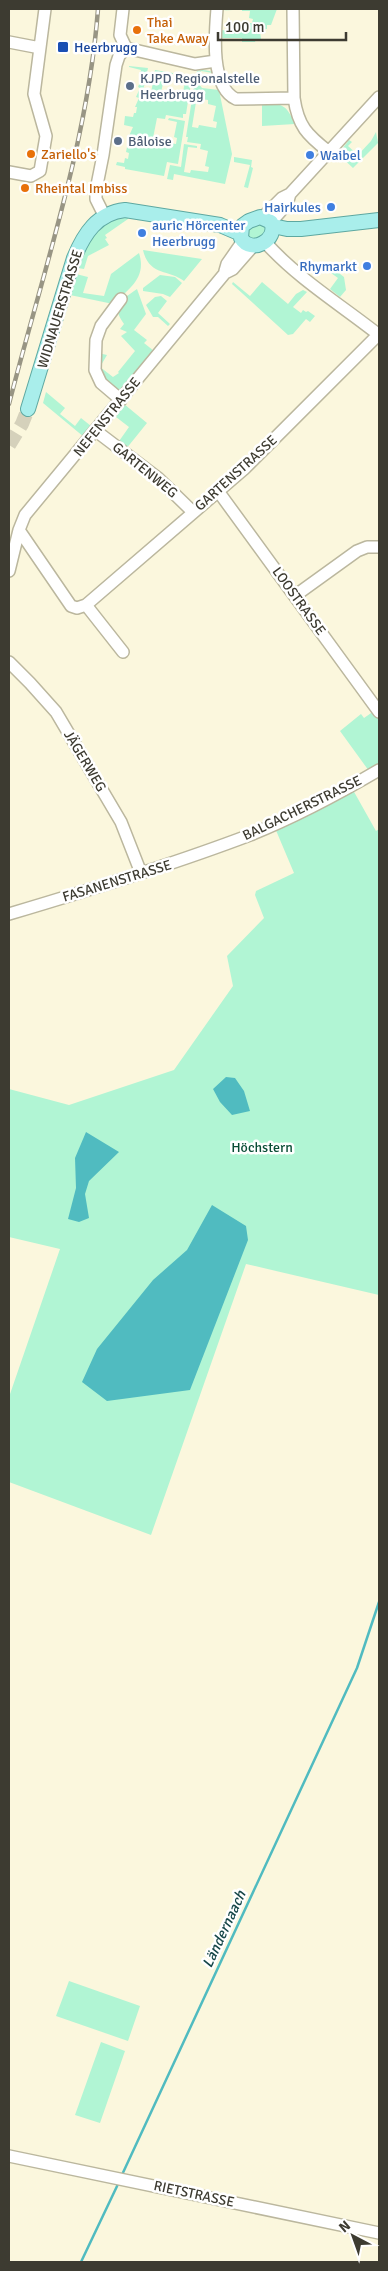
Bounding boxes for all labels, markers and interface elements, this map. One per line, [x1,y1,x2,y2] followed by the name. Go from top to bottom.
[218,10,346,42] scale bar
[147,14,209,47] place label: Thai Take Away
[225,18,265,36] text: 100 m
[131,24,143,36] marker: Thai Take Away
[74,39,138,56] place label: Heerbrugg
[56,40,70,54] marker: Heerbrugg
[140,70,260,103] place label: KJPD Regionalstelle Heerbrugg
[124,80,136,92] marker: KJPD Regionalstelle Heerbrugg
[128,133,172,150] place label: Bâloise
[112,135,124,147] marker: Bâloise
[41,146,96,163] place label: Zariello's
[320,147,361,164] place label: Waibel
[25,148,37,160] marker: Zariello's
[304,149,316,161] marker: Waibel
[35,180,127,197] place label: Rheintal Imbiss
[19,182,31,194] marker: Rheintal Imbiss
[264,199,321,216] place label: Hairkules
[325,201,337,213] marker: Hairkules
[152,217,246,250] place label: auric Hörcenter Heerbrugg
[136,227,148,239] marker: auric Hörcenter Heerbrugg
[34,247,86,370] street label: WIDNAUERSTRASSE
[299,258,357,275] place label: Rhymarkt
[361,260,373,272] marker: Rhymarkt
[70,374,144,460] street label: NEFENSTRASSE
[191,432,281,514] street label: GARTENSTRASSE
[109,439,181,501] street label: GARTENWEG
[269,564,329,638] street label: LOOSTRASSE
[60,727,110,795] street label: JÄGERWEG
[240,772,364,844] street label: BALGACHERSTRASSE
[60,856,174,906] street label: FASANENSTRASSE
[231,1139,293,1156] park label: Höchstern
[198,1887,250,1970] water label: Ländernaach
[152,2177,236,2211] street label: RIETSTRASSE
[328,2211,378,2261] north arrow
[336,2217,354,2236] text: N

